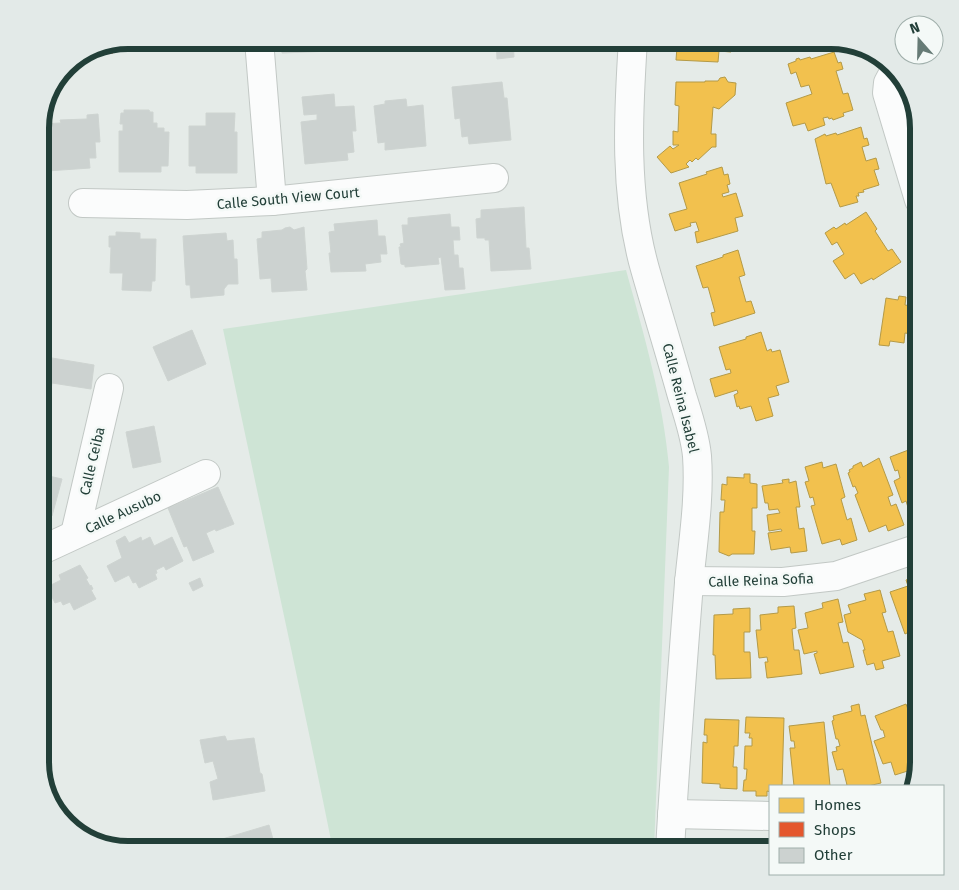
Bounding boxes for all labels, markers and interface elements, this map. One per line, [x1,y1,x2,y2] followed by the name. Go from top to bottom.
[894,15,944,65] north arrow
[907,19,922,38] text: N
[216,184,361,213] street label: Calle South View Court
[659,342,702,455] street label: Calle Reina Isabel
[76,425,109,497] street label: Calle Ceiba
[82,487,164,537] street label: Calle Ausubo
[708,570,814,591] street label: Calle Reina Sofia
[769,785,944,875] legend
[814,796,861,814] text: Homes
[814,821,856,839] text: Shops
[814,846,853,864] text: Other

